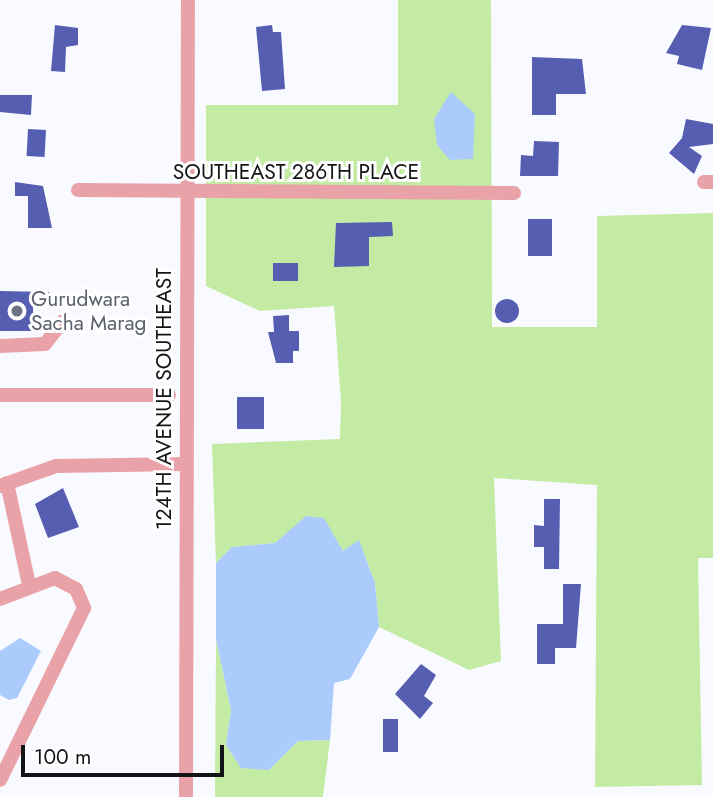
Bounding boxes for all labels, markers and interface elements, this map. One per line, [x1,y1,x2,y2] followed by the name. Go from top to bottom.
[173,159,419,185] street label: SOUTHEAST 286TH PLACE
[151,268,177,530] street label: 124TH AVENUE SOUTHEAST
[31,286,146,336] place label: Gurudwara Sacha Marag
[9,303,25,319] marker: Gurudwara Sacha Marag
[24,730,228,774] scale bar
[34,742,91,772] text: 100 m

